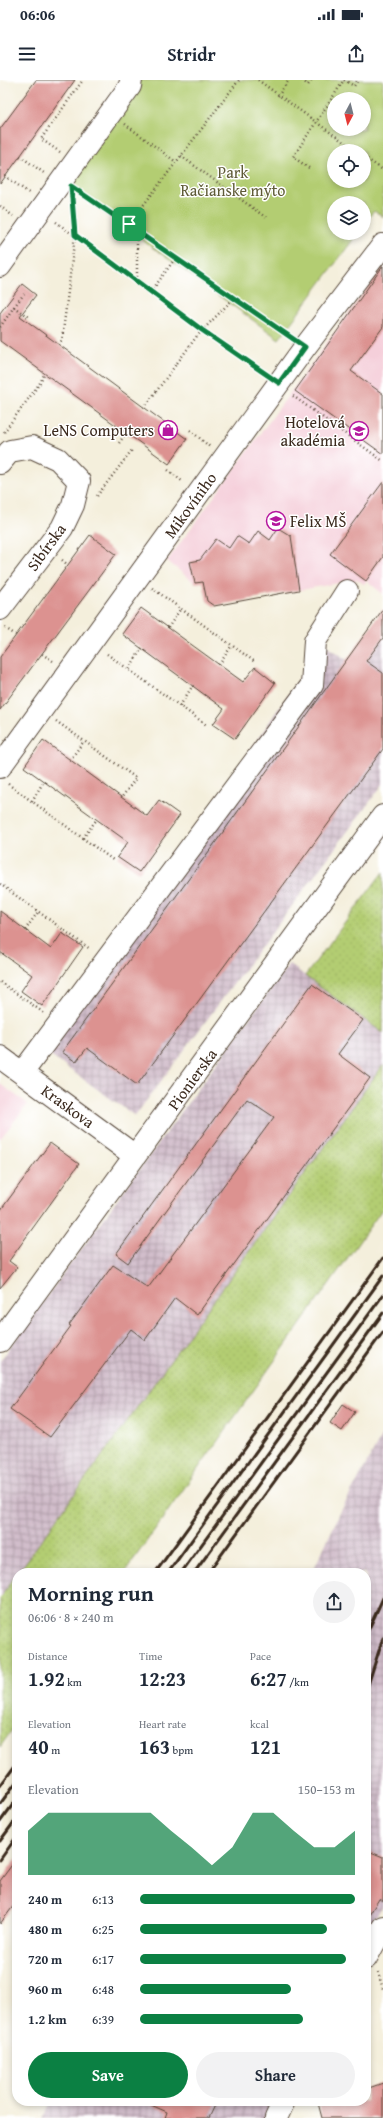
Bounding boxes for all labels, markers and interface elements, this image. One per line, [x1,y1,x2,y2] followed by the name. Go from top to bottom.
[20,4,55,25] text: 06:06
[167,41,216,68] text: Stridr
[16,43,38,65] icon: menu
[345,43,367,65] icon: share
[327,92,371,136] north arrow
[327,92,371,240] map controls
[327,144,371,188] button: locate
[181,160,285,202] park label: Park Račianske mýto
[327,196,371,240] button: layers
[112,207,146,241] pin
[118,213,140,235] icon: arrive
[281,410,345,452] place label: Hotelová akadémia
[44,418,154,442] place label: LeNS Computers
[157,419,179,441] shop icon: LeNS Computers
[348,420,370,442] school or university icon: Hotelová akadémia
[158,467,222,543] street label: Mikovíniho
[290,509,346,533] place label: Felix MŠ
[265,510,287,532] school or university icon: Felix MŠ
[21,518,72,576] street label: Sibírska
[161,1043,223,1115] street label: Pionierska
[36,1078,100,1134] street label: Kraskova
[28,1577,154,1609] text: Morning run
[313,1581,355,1623] button: share
[28,1608,114,1627] text: 06:06 · 8 × 240 m
[28,1648,67,1664] text: Distance
[139,1648,162,1664] text: Time
[250,1648,271,1664] text: Pace
[28,1664,65,1693] text: 1.92
[139,1664,186,1693] text: 12:23
[250,1664,287,1693] text: 6:27
[65,1674,82,1690] text: km
[287,1674,309,1690] text: /km
[28,1716,71,1732] text: Elevation
[139,1716,186,1732] text: Heart rate
[250,1716,269,1732] text: kcal
[28,1732,49,1761] text: 40
[139,1732,170,1761] text: 163
[250,1732,281,1761] text: 121
[49,1742,60,1758] text: m
[170,1742,193,1758] text: bpm
[28,1780,79,1799] text: Elevation
[298,1780,355,1799] text: 150–153 m
[28,1890,62,1909] text: 240 m
[92,1890,114,1909] text: 6:13
[28,1920,62,1939] text: 480 m
[92,1920,114,1939] text: 6:25
[28,1950,62,1969] text: 720 m
[92,1950,114,1969] text: 6:17
[28,1980,62,1999] text: 960 m
[92,1980,114,1999] text: 6:48
[28,2010,67,2029] text: 1.2 km
[92,2010,114,2029] text: 6:39
[28,2052,188,2098] button: Save
[196,2052,355,2098] button: Share

